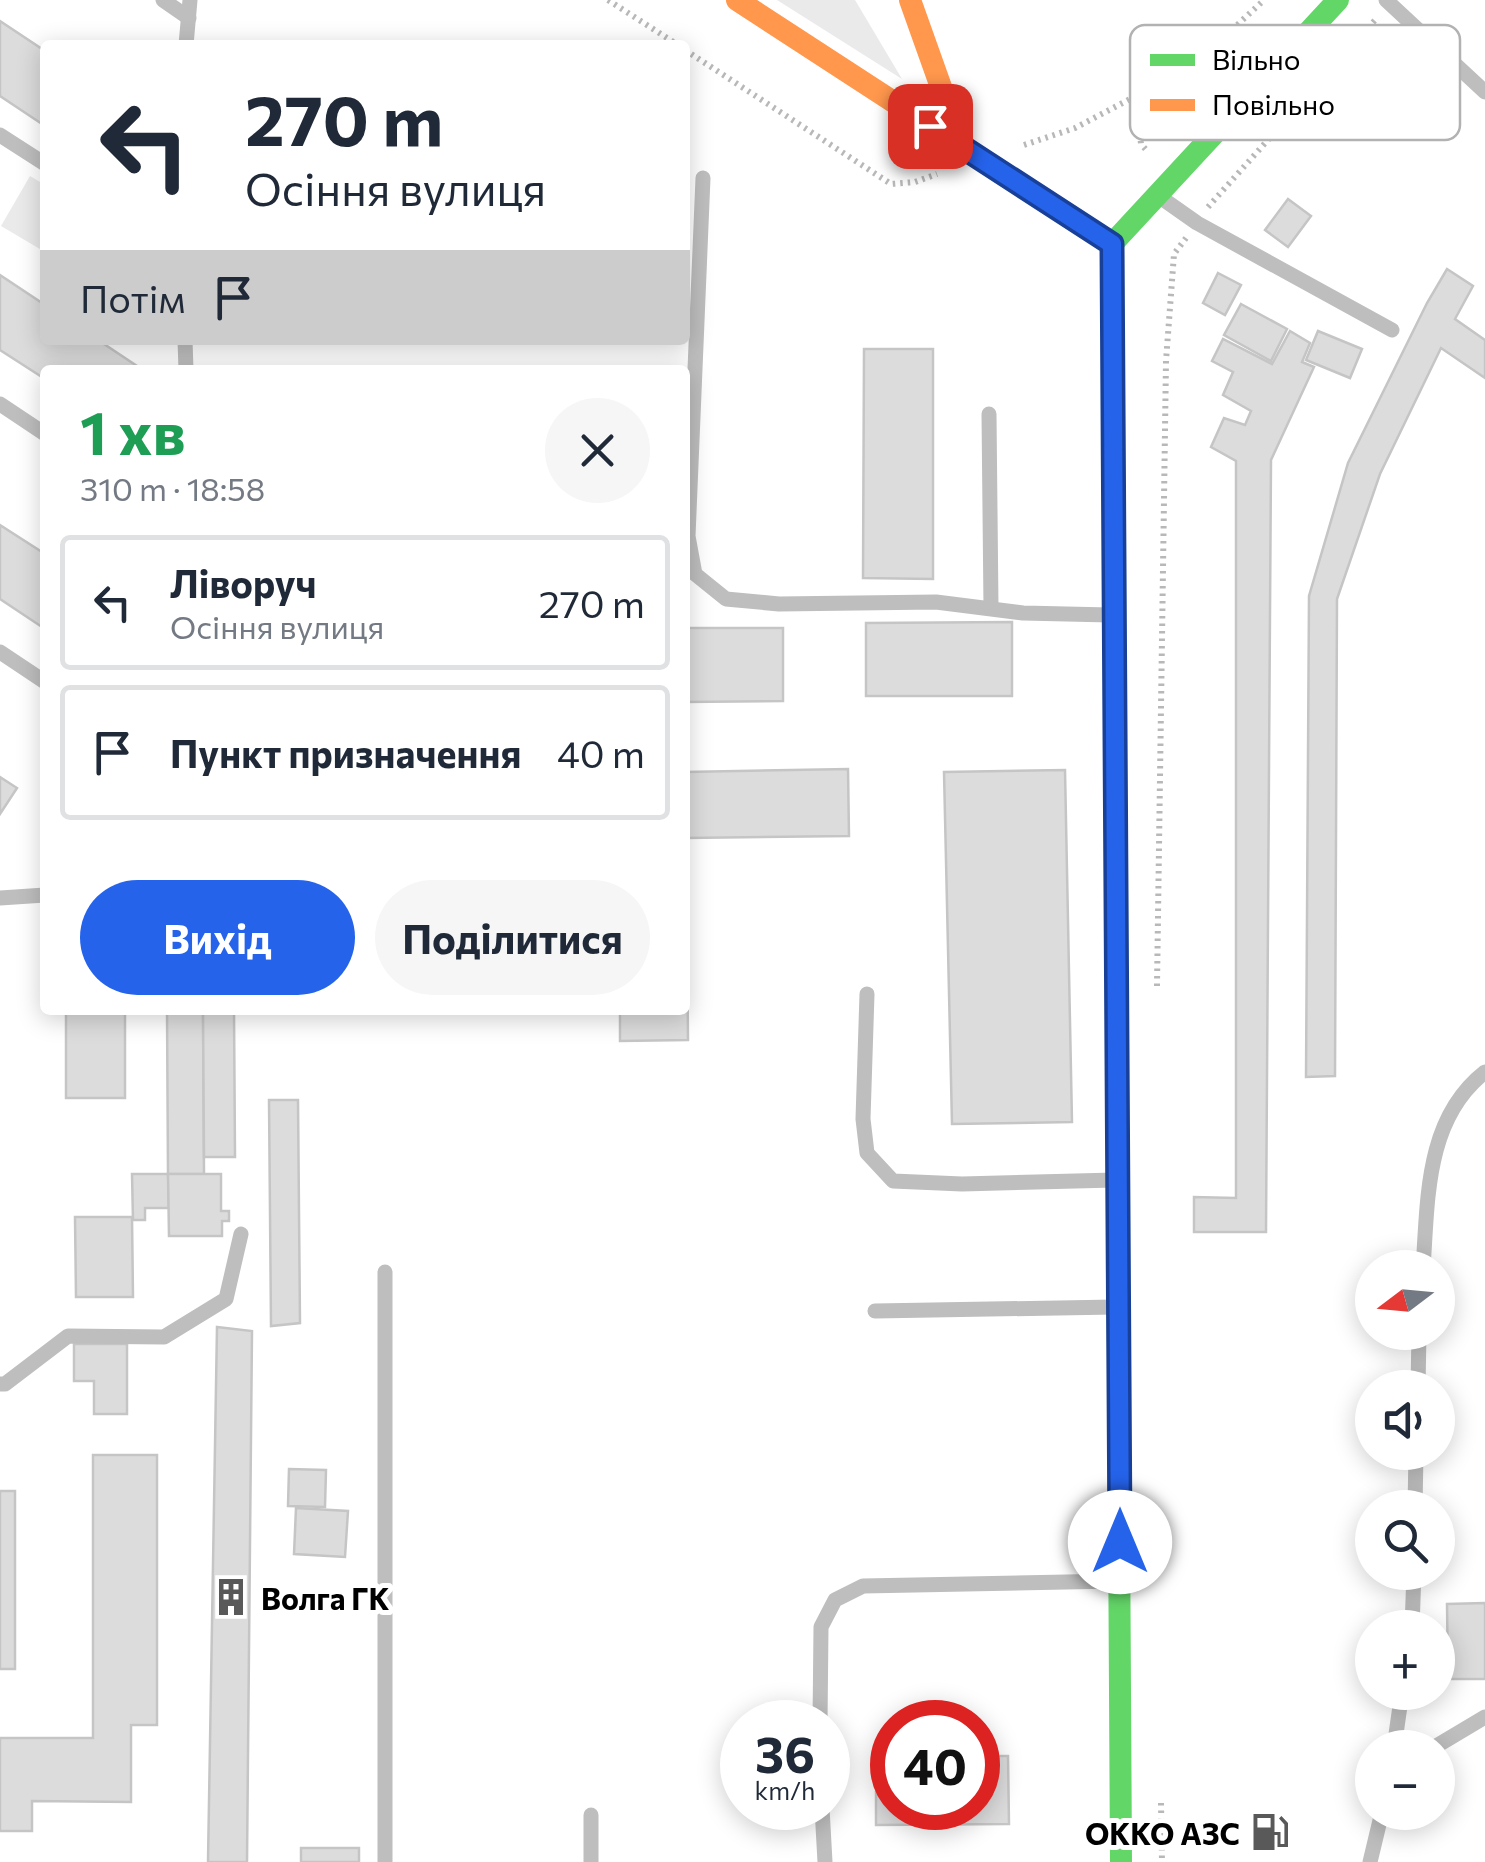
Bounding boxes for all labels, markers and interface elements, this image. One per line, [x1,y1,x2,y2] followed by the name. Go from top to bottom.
[1130,25,1460,140] legend
[1212,42,1301,76] text: Вільно
[245,75,443,160] text: 270 m
[80,80,210,210] icon: left
[888,84,973,169] pin
[1212,87,1335,121] text: Повільно
[903,99,958,154] icon: arrive
[245,160,546,215] text: Осіння вулиця
[206,270,261,325] icon: arrive
[80,274,186,321] text: Потім
[80,394,185,467] text: 1 хв
[545,398,650,503] button: close
[80,468,265,508] text: 310 m · 18:58
[170,559,317,606] text: Ліворуч
[85,575,140,630] icon: left
[539,579,645,626] text: 270 m
[170,606,384,646] text: Осіння вулиця
[85,725,140,780] icon: arrive
[170,729,521,776] text: Пункт призначення
[557,729,645,776] text: 40 m
[80,880,355,995] button: Вихід
[375,880,650,995] button: Поділитися
[1355,1250,1455,1350] north arrow
[1355,1250,1455,1830] map controls
[1355,1370,1455,1470] button: sound
[1068,1490,1172,1594] position arrow
[1355,1490,1455,1590] button: search
[210,1576,252,1618] building icon: Волга ГК
[261,1579,389,1616] place label: Волга ГК
[1355,1610,1455,1710] button: +
[870,1700,1000,1830] speed limit sign: 40
[755,1722,815,1783] text: 36
[1355,1730,1455,1830] button: −
[755,1775,815,1805] text: km/h
[1249,1811,1291,1853] fuel station icon: ОККО АЗС
[1085,1814,1240,1851] place label: ОККО АЗС

